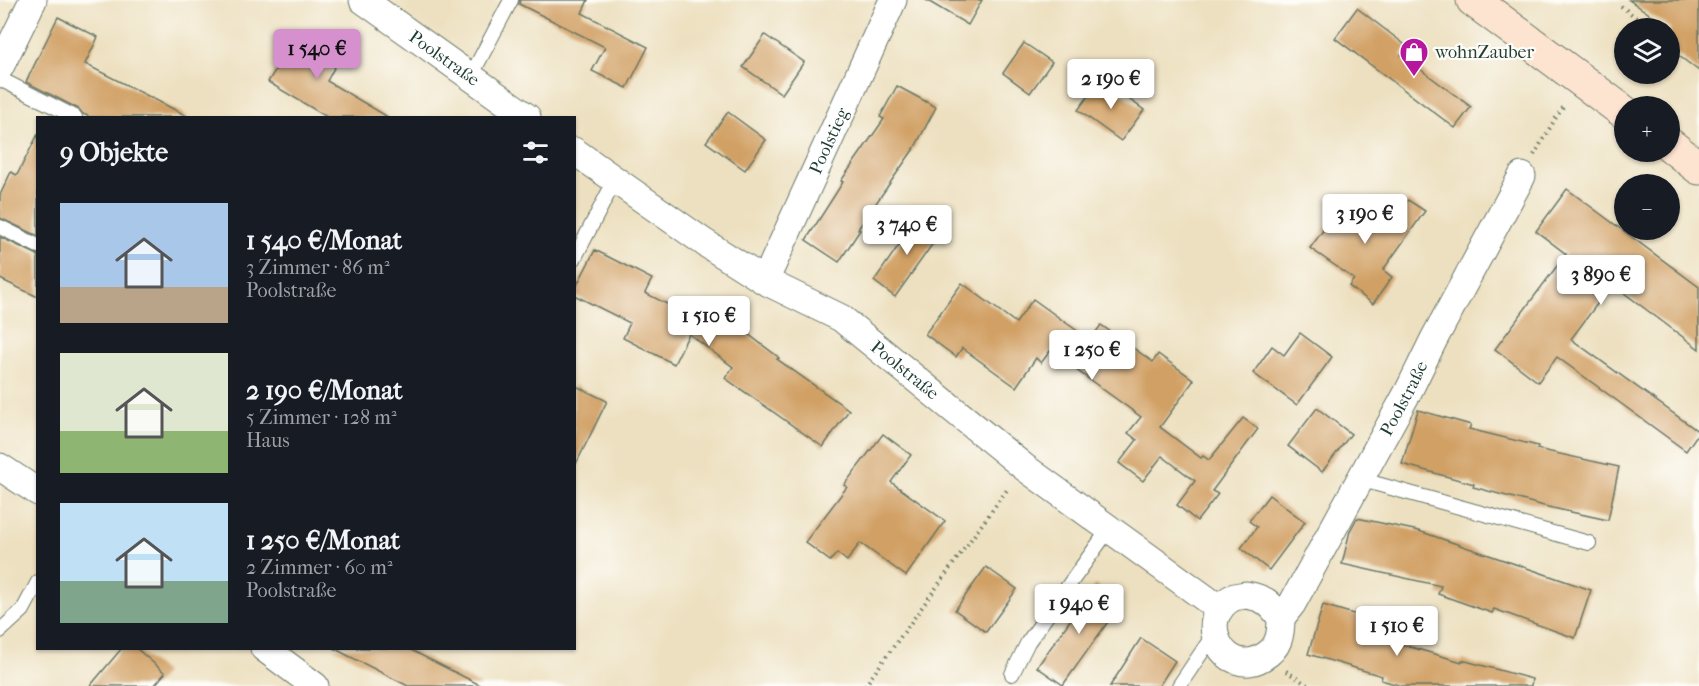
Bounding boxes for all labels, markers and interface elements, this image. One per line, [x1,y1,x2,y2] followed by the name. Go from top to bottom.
[1614,18,1680,240] map controls
[1614,18,1680,84] button: layers
[405,26,483,91] street label: Poolstraße
[262,29,372,80] pin: 1 540 €
[1398,36,1430,78] shop icon: wohnZauber
[287,37,347,60] text: 1 540 €
[1434,42,1534,63] place label: wohnZauber
[1056,59,1166,110] pin: 2 190 €
[1081,67,1141,90] text: 2 190 €
[1614,96,1680,162] button: +
[805,104,854,177] street label: Poolstieg
[519,136,552,169] icon: filters
[60,137,168,168] text: 9 Objekte
[1614,174,1680,240] button: −
[1310,194,1420,245] pin: 3 190 €
[1336,202,1394,225] text: 3 190 €
[852,205,962,256] pin: 3 740 €
[877,213,937,236] text: 3 740 €
[246,225,402,256] text: 1 540 €/Monat
[108,227,180,299] icon: home
[1546,255,1656,306] pin: 3 890 €
[246,256,390,279] text: 3 Zimmer · 86 m²
[1571,263,1631,286] text: 3 890 €
[246,279,336,302] text: Poolstraße
[654,296,764,347] pin: 1 510 €
[682,304,736,327] text: 1 510 €
[1037,330,1147,381] pin: 1 250 €
[866,337,943,404] street label: Poolstraße
[1063,338,1121,361] text: 1 250 €
[1376,358,1433,440] street label: Poolstraße
[246,375,402,406] text: 2 190 €/Monat
[108,377,180,449] icon: home
[246,406,397,429] text: 5 Zimmer · 128 m²
[246,429,290,452] text: Haus
[246,525,400,556] text: 1 250 €/Monat
[108,527,180,599] icon: home
[246,556,393,579] text: 2 Zimmer · 60 m²
[246,579,336,602] text: Poolstraße
[1024,584,1134,635] pin: 1 940 €
[1049,592,1109,615] text: 1 940 €
[1342,606,1452,657] pin: 1 510 €
[1370,614,1424,637] text: 1 510 €

